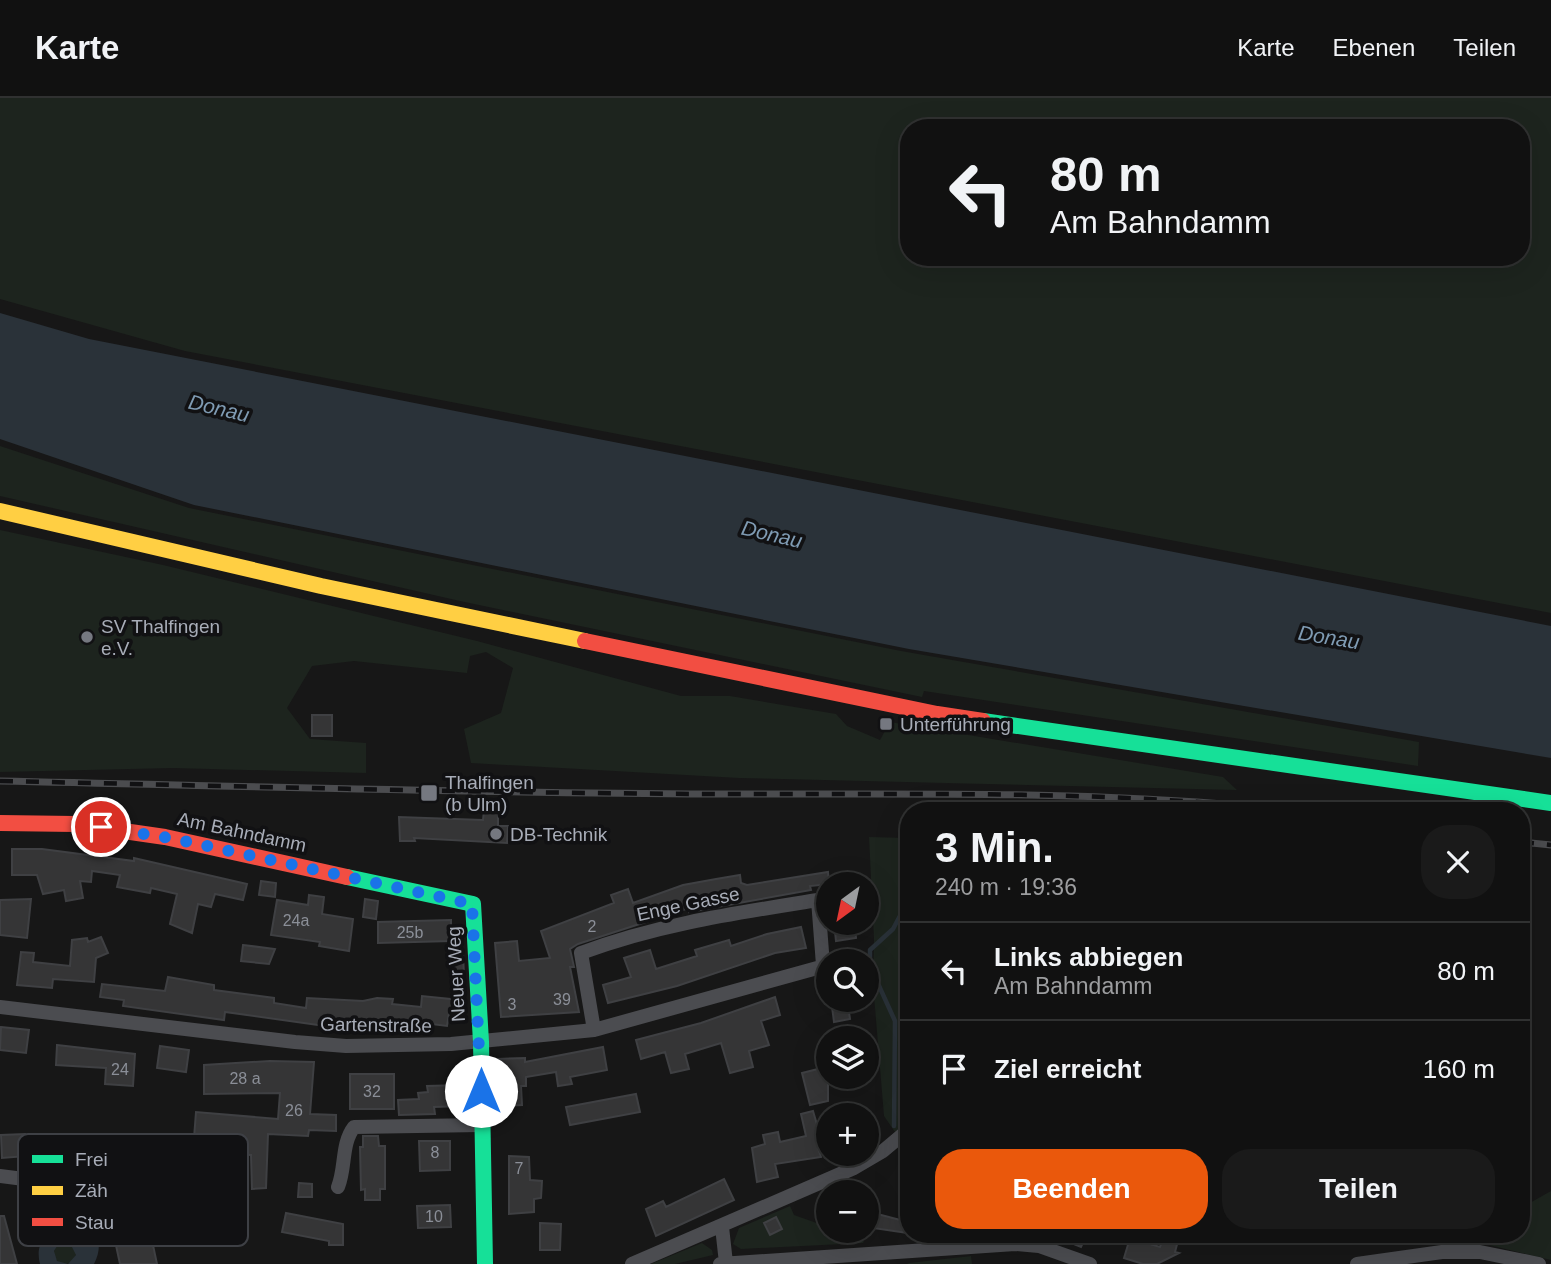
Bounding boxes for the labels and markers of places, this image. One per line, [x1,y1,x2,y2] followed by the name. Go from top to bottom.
[101,616,220,659] place label: SV Thalfingen e.V.
[79,629,95,645] marker: SV Thalfingen e.V.
[900,714,1011,735] place label: Unterführung
[878,716,894,732] marker: Unterführung
[445,772,534,815] place label: Thalfingen (b Ulm)
[419,783,439,803] marker: Thalfingen (b Ulm)
[71,797,131,857] pin
[510,824,608,845] place label: DB-Technik
[488,826,504,842] marker: DB-Technik

